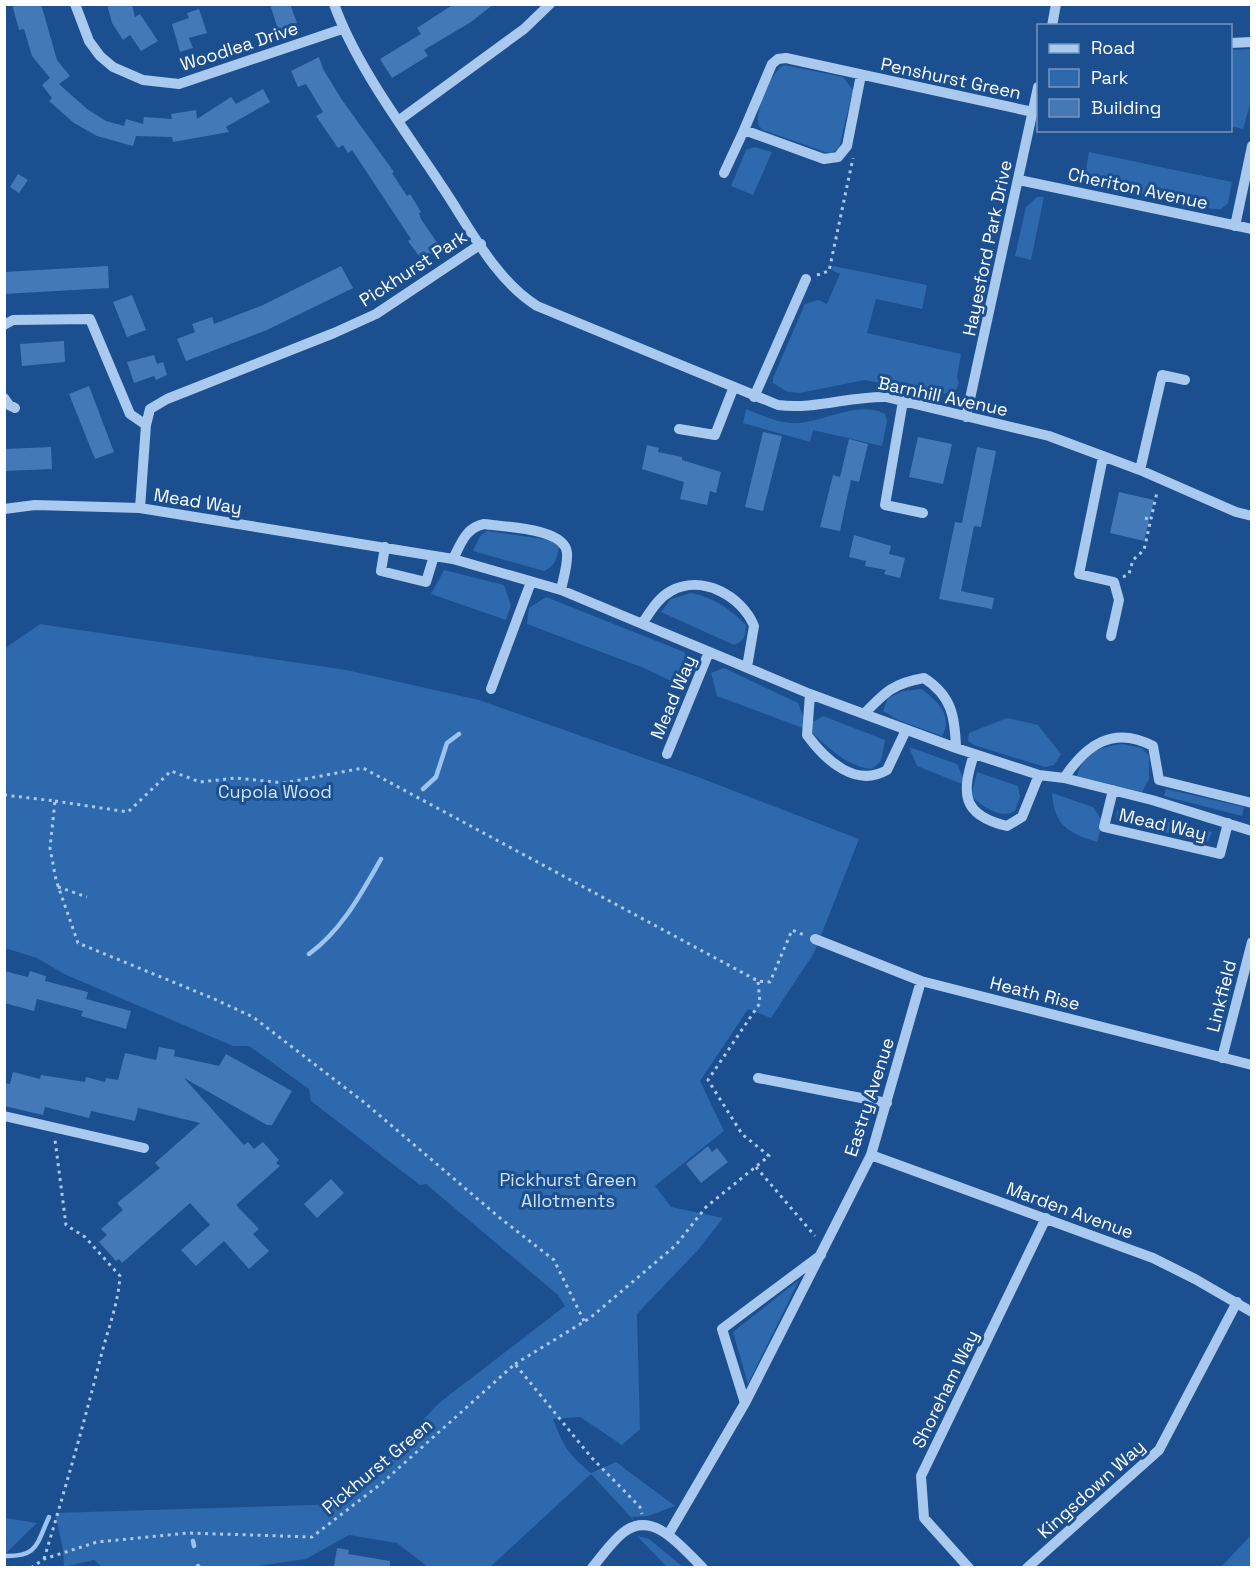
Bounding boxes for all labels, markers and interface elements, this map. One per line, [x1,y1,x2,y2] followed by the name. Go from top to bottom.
[177,16,301,76] street label: Woodlea Drive
[1037,24,1232,132] legend
[1091,36,1135,59] text: Road
[879,52,1023,104] street label: Penshurst Green
[1091,66,1129,89] text: Park
[1091,96,1161,119] text: Building
[957,158,1017,338] street label: Hayesford Park Drive
[1066,162,1210,214] street label: Cheriton Avenue
[355,224,471,311] street label: Pickhurst Park
[876,371,1010,421] street label: Barnhill Avenue
[152,483,244,519] street label: Mead Way
[645,651,701,743] street label: Mead Way
[218,780,332,803] park label: Cupola Wood
[1117,803,1209,845] street label: Mead Way
[1201,958,1241,1034] street label: Linkfield
[988,971,1082,1015] street label: Heath Rise
[839,1035,899,1159] street label: Eastry Avenue
[499,1168,637,1212] park label: Pickhurst Green Allotments
[1003,1176,1137,1244] street label: Marden Avenue
[907,1326,983,1452] street label: Shoreham Way
[317,1413,437,1519] street label: Pickhurst Green
[1033,1435,1149,1543] street label: Kingsdown Way

